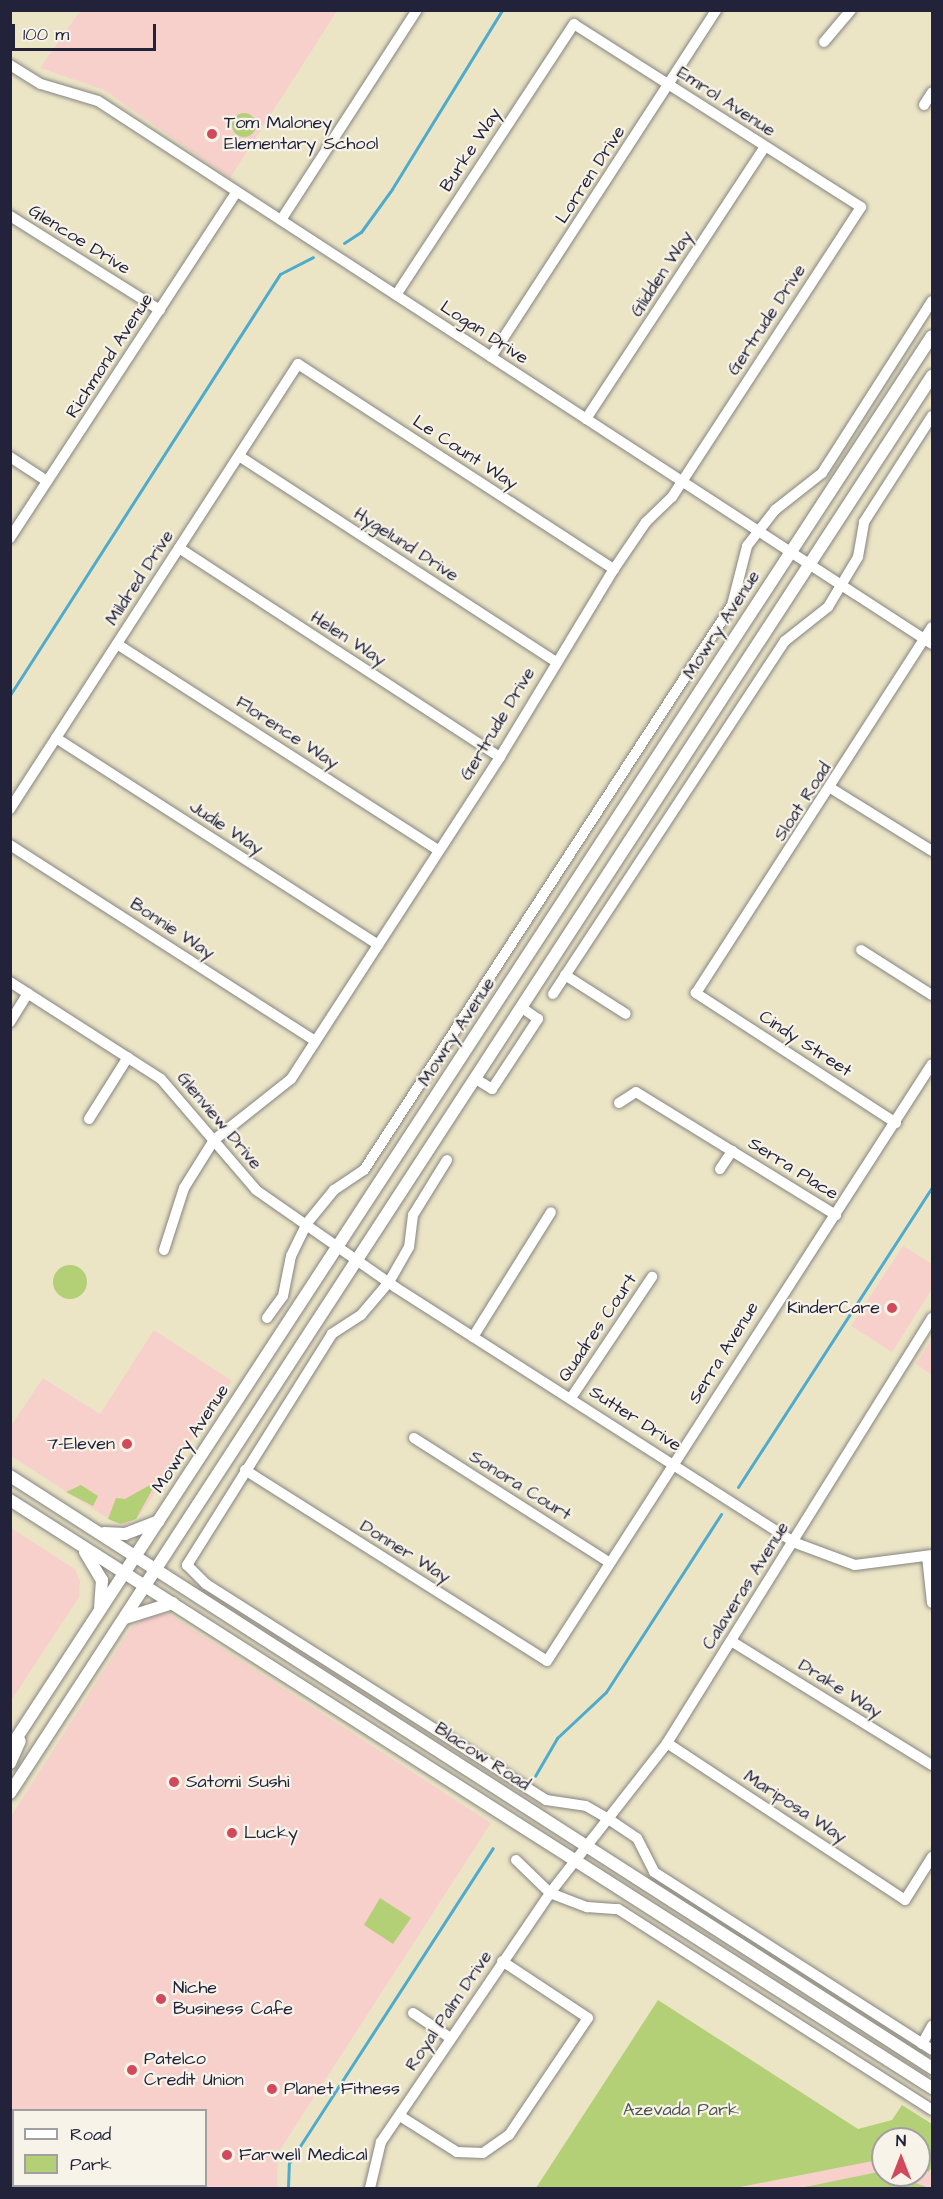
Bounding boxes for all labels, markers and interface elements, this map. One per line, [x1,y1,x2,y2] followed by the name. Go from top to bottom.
[15,12,159,50] scale bar
[23,22,69,47] text: 100 m
[673,62,779,142] street label: Emrol Avenue
[436,104,506,196] street label: Burke Way
[224,113,378,156] place label: Tom Maloney Elementary School
[551,122,631,228] street label: Lorren Drive
[205,127,219,141] marker: Tom Maloney Elementary School
[24,200,134,280] street label: Glencoe Drive
[626,227,698,321] street label: Glidden Way
[723,260,811,380] street label: Gertrude Drive
[62,290,158,422] street label: Richmond Avenue
[436,297,532,369] street label: Logan Drive
[408,411,522,495] street label: Le Count Way
[350,503,462,587] street label: Hygelund Drive
[101,526,179,630] street label: Mildred Drive
[679,567,765,683] street label: Mowry Avenue
[306,607,390,671] street label: Helen Way
[456,664,540,784] street label: Gertrude Drive
[231,692,343,774] street label: Florence Way
[770,759,836,845] street label: Sloat Road
[185,796,267,860] street label: Judie Way
[126,894,218,964] street label: Bonnie Way
[414,974,500,1090] street label: Mowry Avenue
[755,1006,855,1082] street label: Cindy Street
[172,1068,266,1174] street label: Glenview Drive
[744,1133,842,1205] street label: Serra Place
[554,1270,642,1386] street label: Quadres Court
[787,1297,880,1319] place label: KinderCare
[684,1298,764,1408] street label: Serra Avenue
[885,1301,899,1315] marker: KinderCare
[148,1381,234,1497] street label: Mowry Avenue
[585,1381,685,1457] street label: Sutter Drive
[47,1433,115,1455] place label: 7-Eleven
[120,1437,134,1451] marker: 7-Eleven
[465,1446,575,1526] street label: Sonora Court
[356,1516,454,1588] street label: Donner Way
[698,1518,794,1654] street label: Calaveras Avenue
[794,1655,886,1723] street label: Drake Way
[430,1718,534,1796] street label: Blacow Road
[740,1766,850,1848] street label: Mariposa Way
[186,1771,289,1793] place label: Satomi Sushi
[167,1775,181,1789] marker: Satomi Sushi
[244,1822,298,1844] place label: Lucky
[225,1826,239,1840] marker: Lucky
[401,1947,497,2075] street label: Royal Palm Drive
[173,1978,293,2020] place label: Niche Business Cafe
[154,1992,168,2006] marker: Niche Business Cafe
[144,2049,244,2092] place label: Patelco Credit Union
[125,2063,139,2077] marker: Patelco Credit Union
[284,2078,400,2100] place label: Planet Fitness
[265,2082,279,2096] marker: Planet Fitness
[623,2099,739,2121] park label: Azevada Park
[12,2109,207,2187] legend
[70,2122,111,2147] text: Road
[871,2127,931,2187] north arrow
[896,2130,906,2152] text: N
[239,2144,368,2166] place label: Farwell Medical
[220,2148,234,2162] marker: Farwell Medical
[70,2152,112,2177] text: Park

